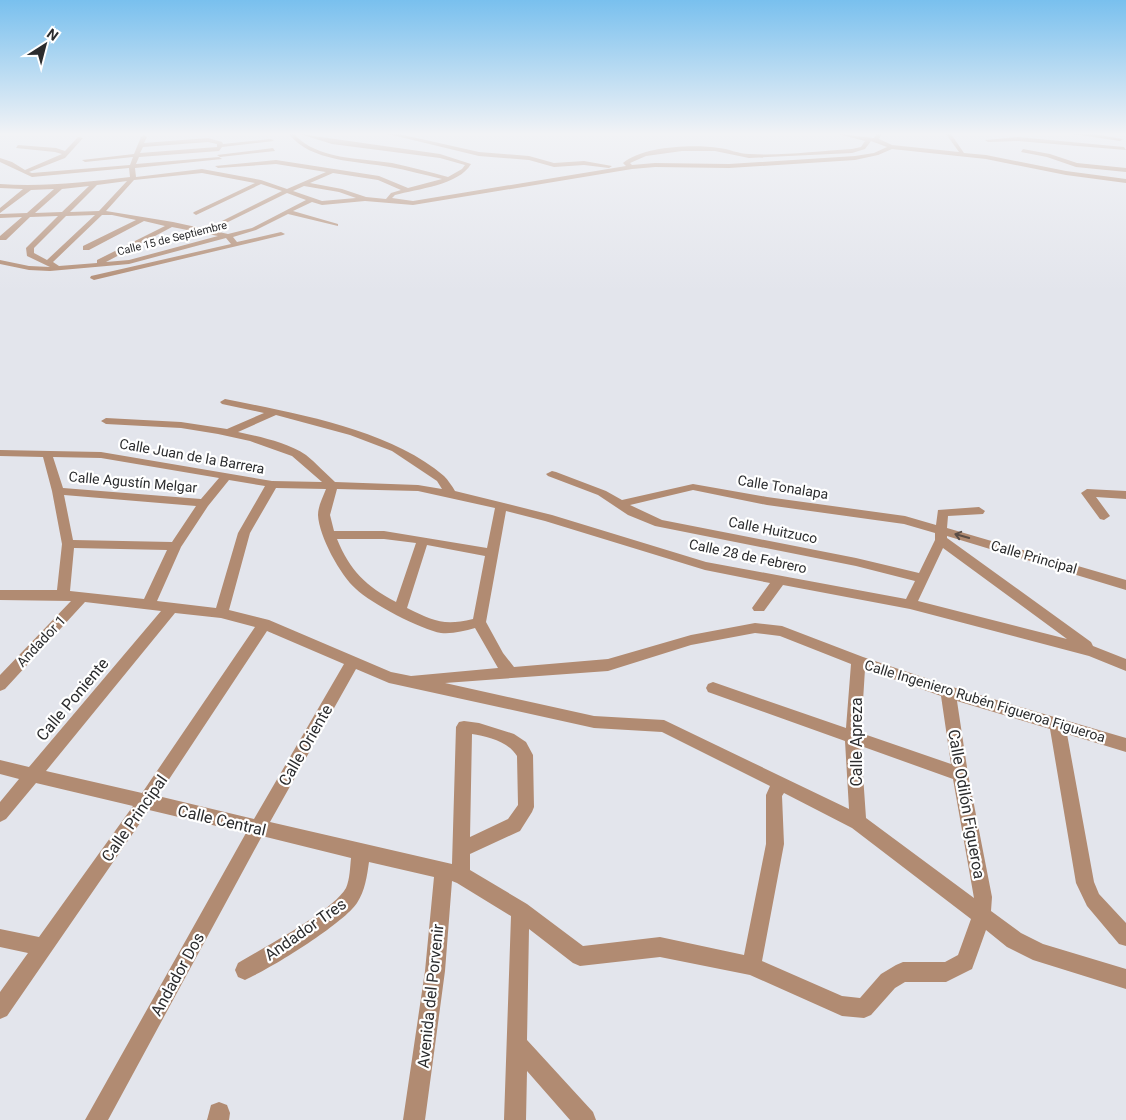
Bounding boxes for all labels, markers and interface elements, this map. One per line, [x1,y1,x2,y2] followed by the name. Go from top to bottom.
[20,20,70,70] north arrow
[44,25,61,44] text: N
[116,218,229,258] street label: Calle 15 de Septiembre
[118,435,266,477] street label: Calle Juan de la Barrera
[68,468,198,496] street label: Calle Agustín Melgar
[736,472,830,502] street label: Calle Tonalapa
[727,514,819,546] street label: Calle Huitzuco
[954,531,970,540] one-way arrow
[688,536,808,576] street label: Calle 28 de Febrero
[989,537,1079,577] street label: Calle Principal
[13,612,69,670] street label: Andador 1
[32,654,113,745] street label: Calle Poniente
[863,657,1107,745] street label: Calle Ingeniero Rubén Figueroa Figueroa
[847,697,866,787] street label: Calle Apreza
[275,701,336,789] street label: Calle Oriente
[944,728,989,880] street label: Calle Odilón Figueroa
[98,771,171,865] street label: Calle Principal
[176,801,268,840] street label: Calle Central
[261,894,350,964] street label: Andador Tres
[413,922,448,1069] street label: Avenida del Porvenir
[147,929,208,1019] street label: Andador Dos

